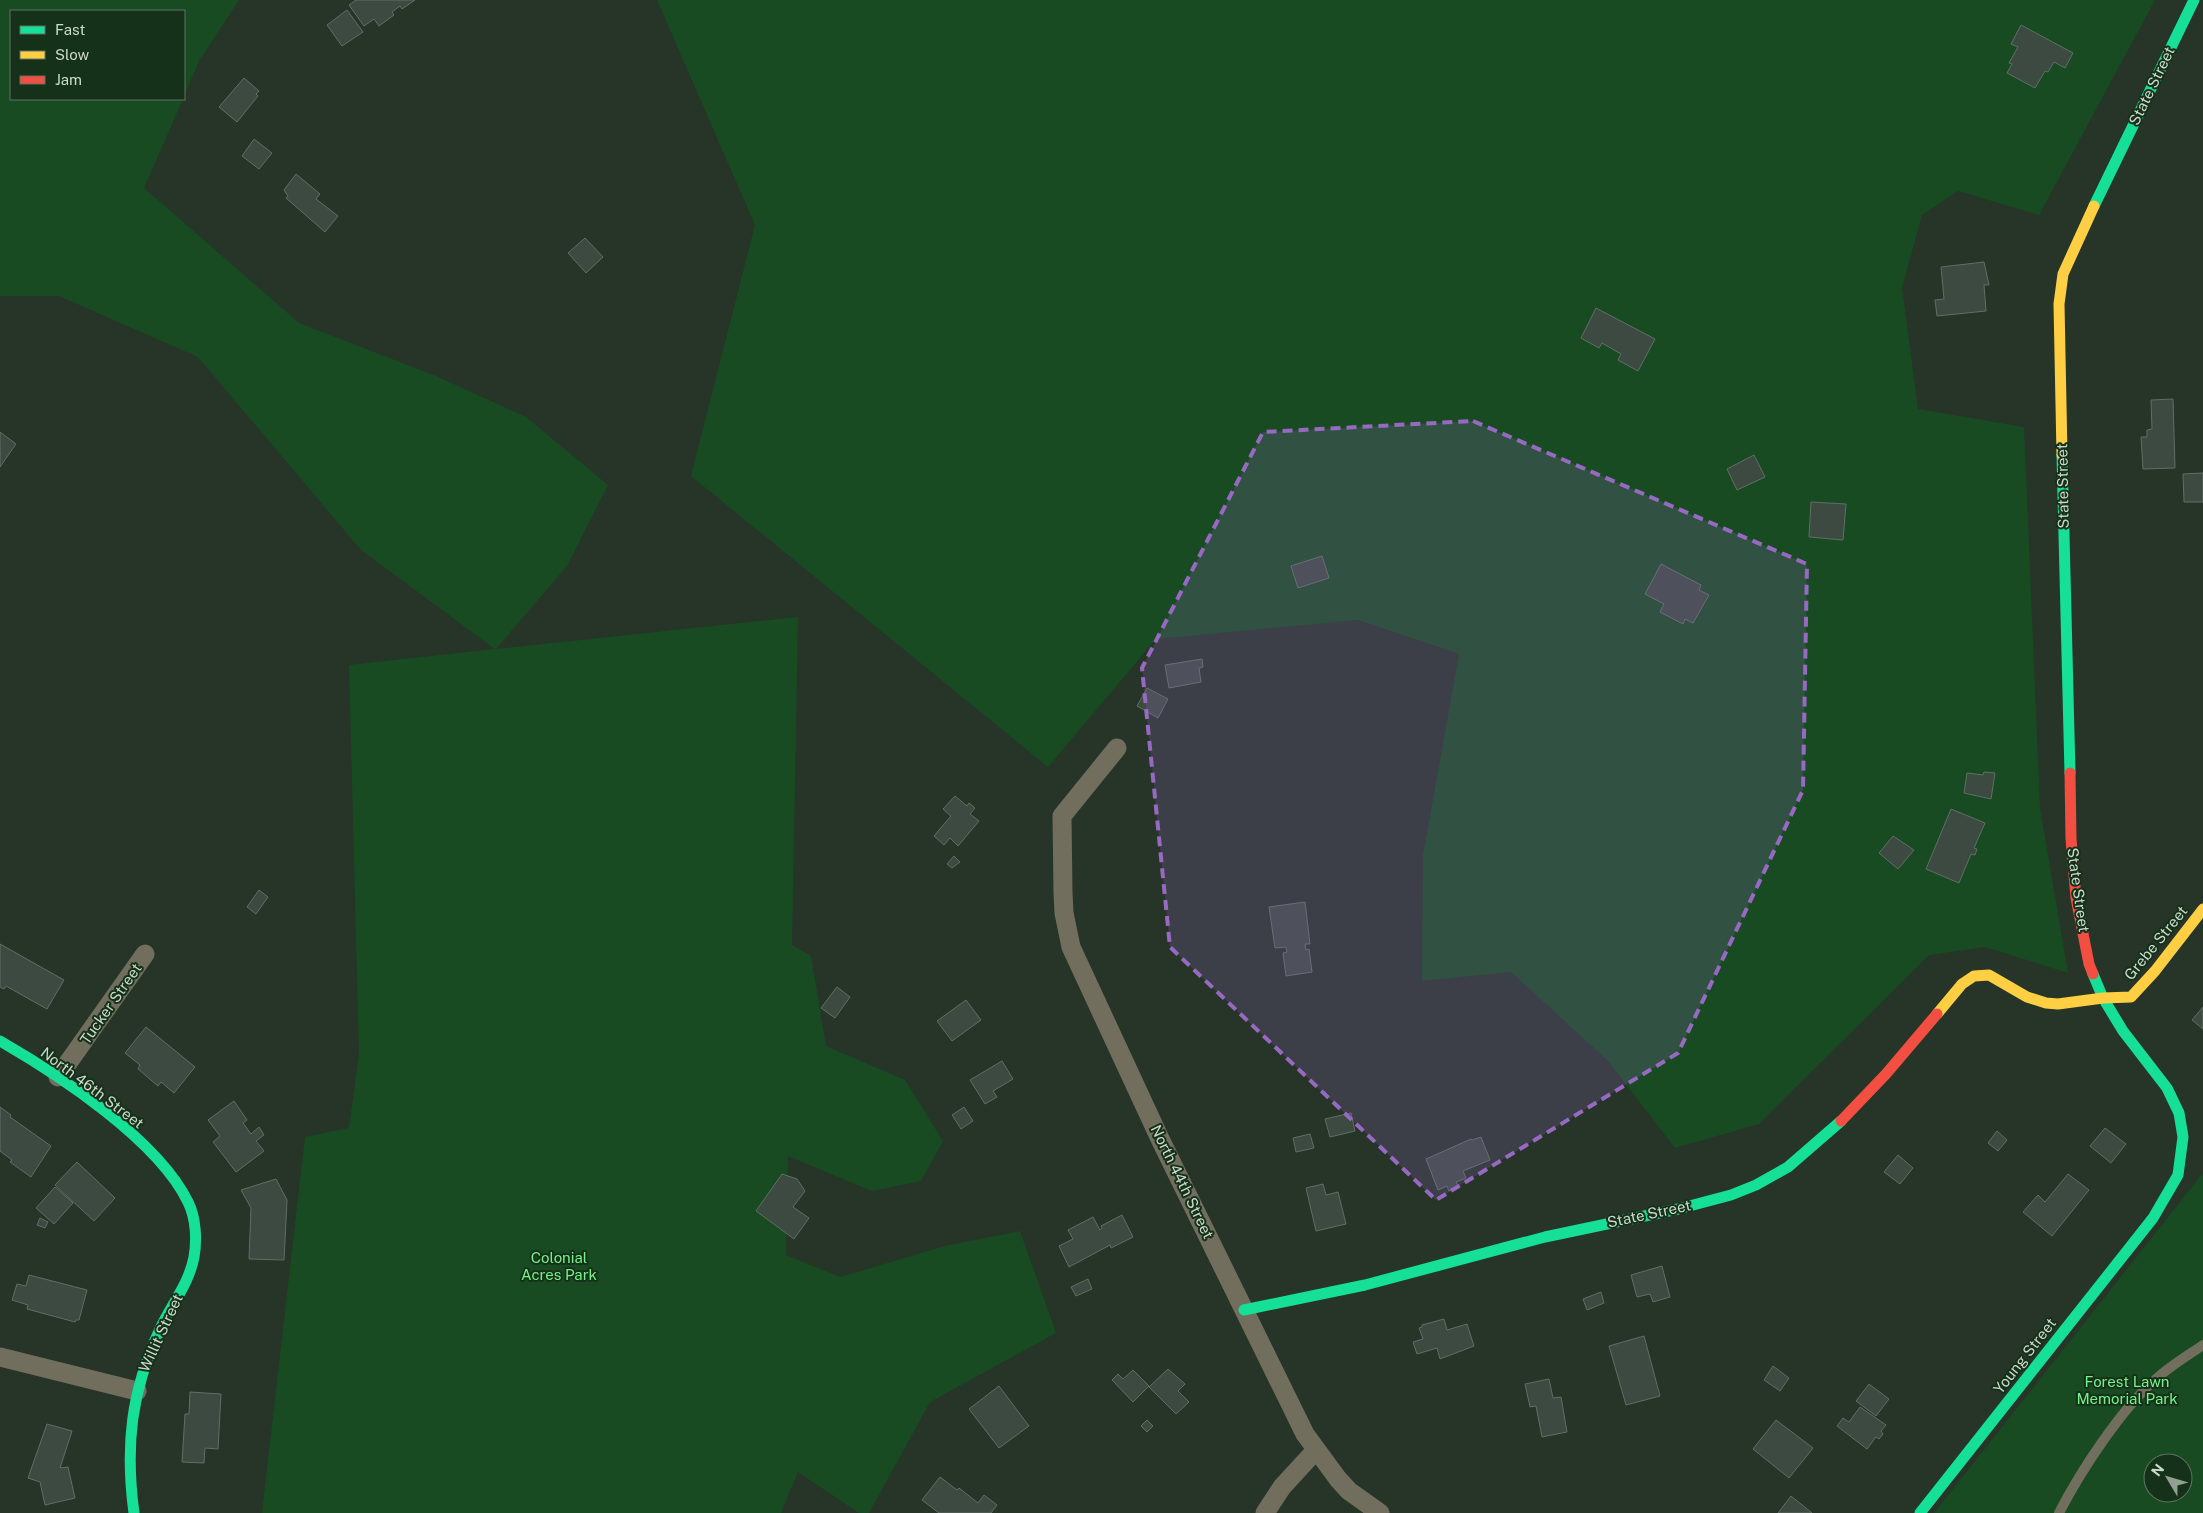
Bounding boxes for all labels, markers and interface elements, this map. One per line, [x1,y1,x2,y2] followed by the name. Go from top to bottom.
[10,10,185,100] legend
[55,21,85,38] text: Fast
[2125,44,2178,128] street label: State Street
[55,46,90,63] text: Slow
[55,71,82,88] text: Jam
[2053,443,2072,529] street label: State Street
[2064,847,2093,933] street label: State Street
[2121,902,2191,983] street label: Grebe Street
[76,960,145,1047] street label: Tucker Street
[38,1043,147,1132] street label: North 46th Street
[1148,1122,1217,1241] street label: North 44th Street
[1606,1196,1692,1231] street label: State Street
[521,1249,597,1283] park label: Colonial Acres Park
[135,1291,186,1374] street label: Willit Street
[1990,1315,2059,1397] street label: Young Street
[2076,1373,2178,1407] park label: Forest Lawn Memorial Park
[2143,1453,2193,1503] north arrow
[2148,1461,2167,1479] text: N

